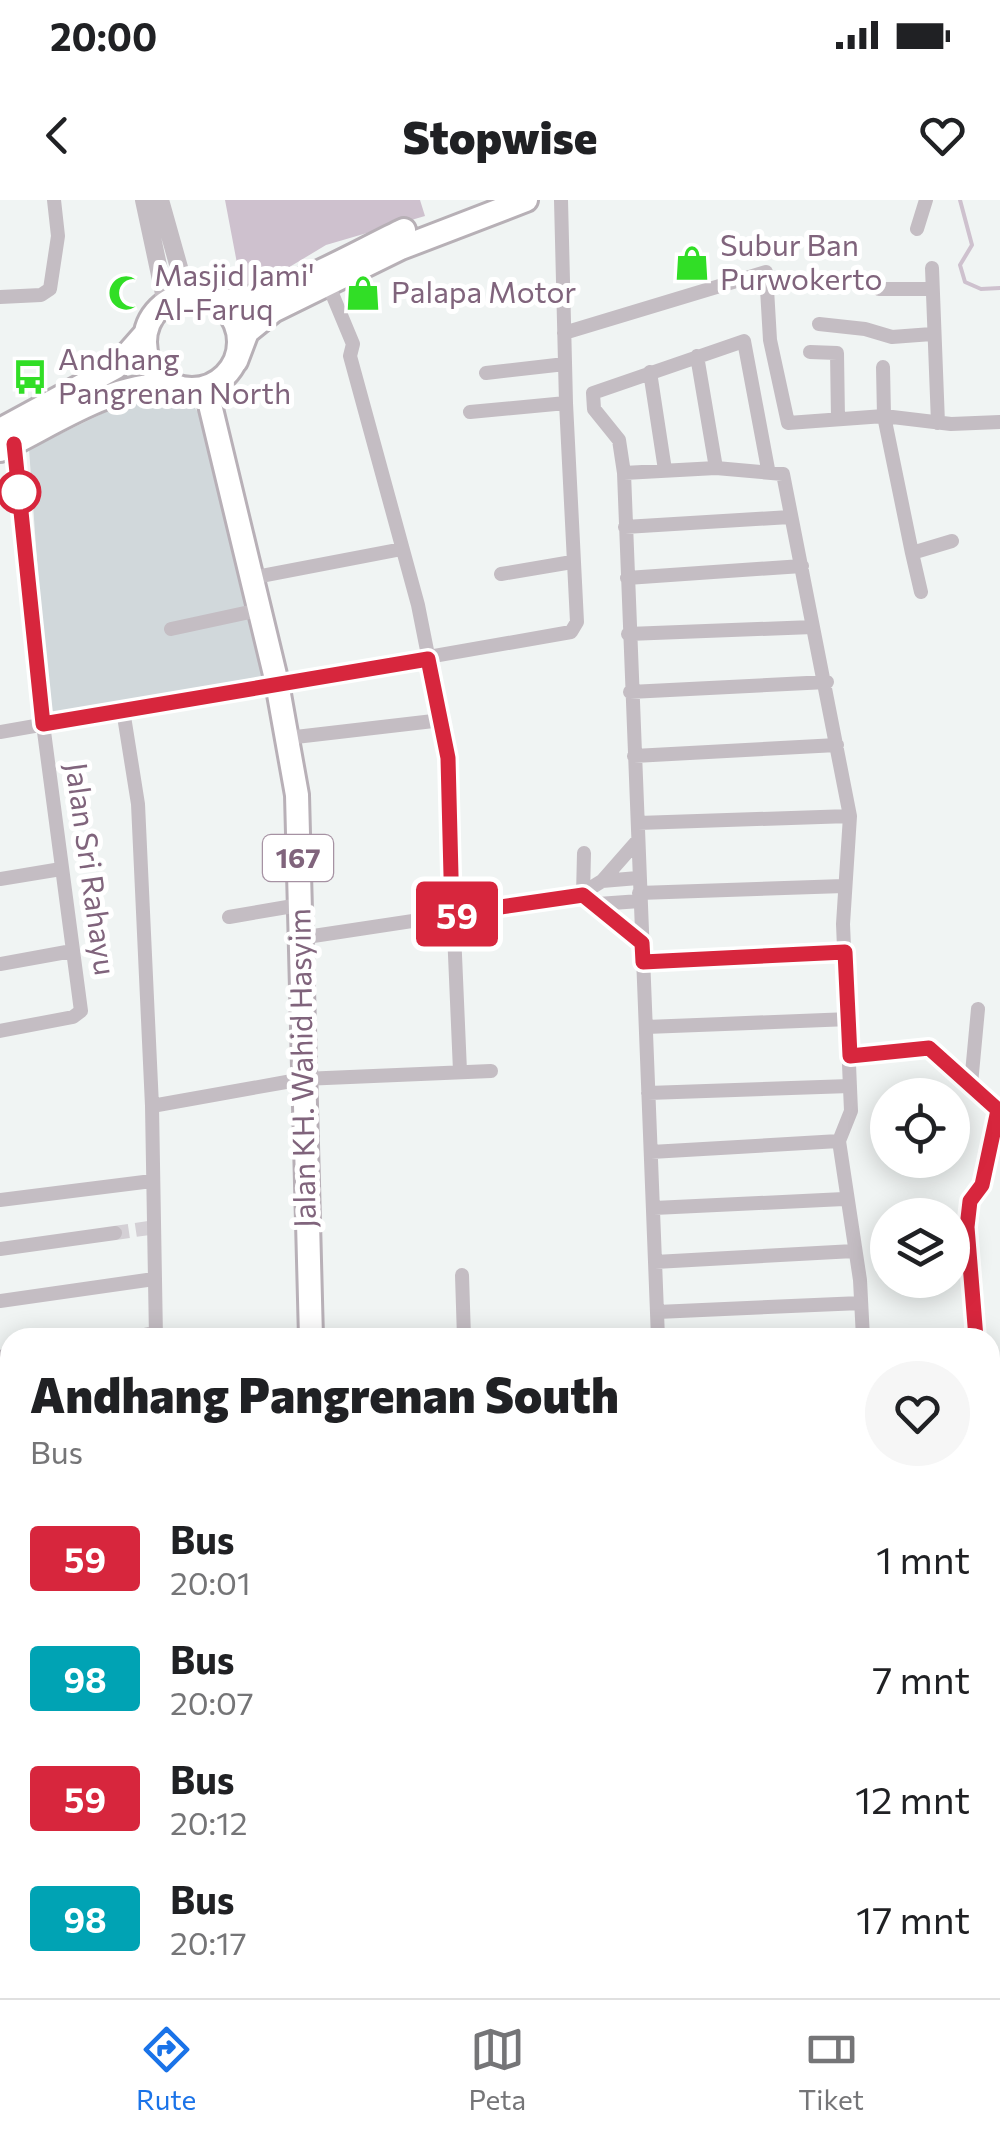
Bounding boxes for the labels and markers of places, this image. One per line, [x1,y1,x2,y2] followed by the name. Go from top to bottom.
[720,225,882,296] place label: Subur Ban Purwokerto
[673,244,711,282] shop icon: Subur Ban Purwokerto
[154,255,315,326] place label: Masjid Jami' Al-Faruq
[391,272,576,309] place label: Palapa Motor
[107,274,145,312] mosque icon: Masjid Jami' Al-Faruq
[344,274,382,312] shop icon: Palapa Motor
[58,339,291,410] place label: Andhang Pangrenan North
[11,358,49,396] bus stop icon: Andhang Pangrenan North
[0,471,40,513] unlabelled marker

